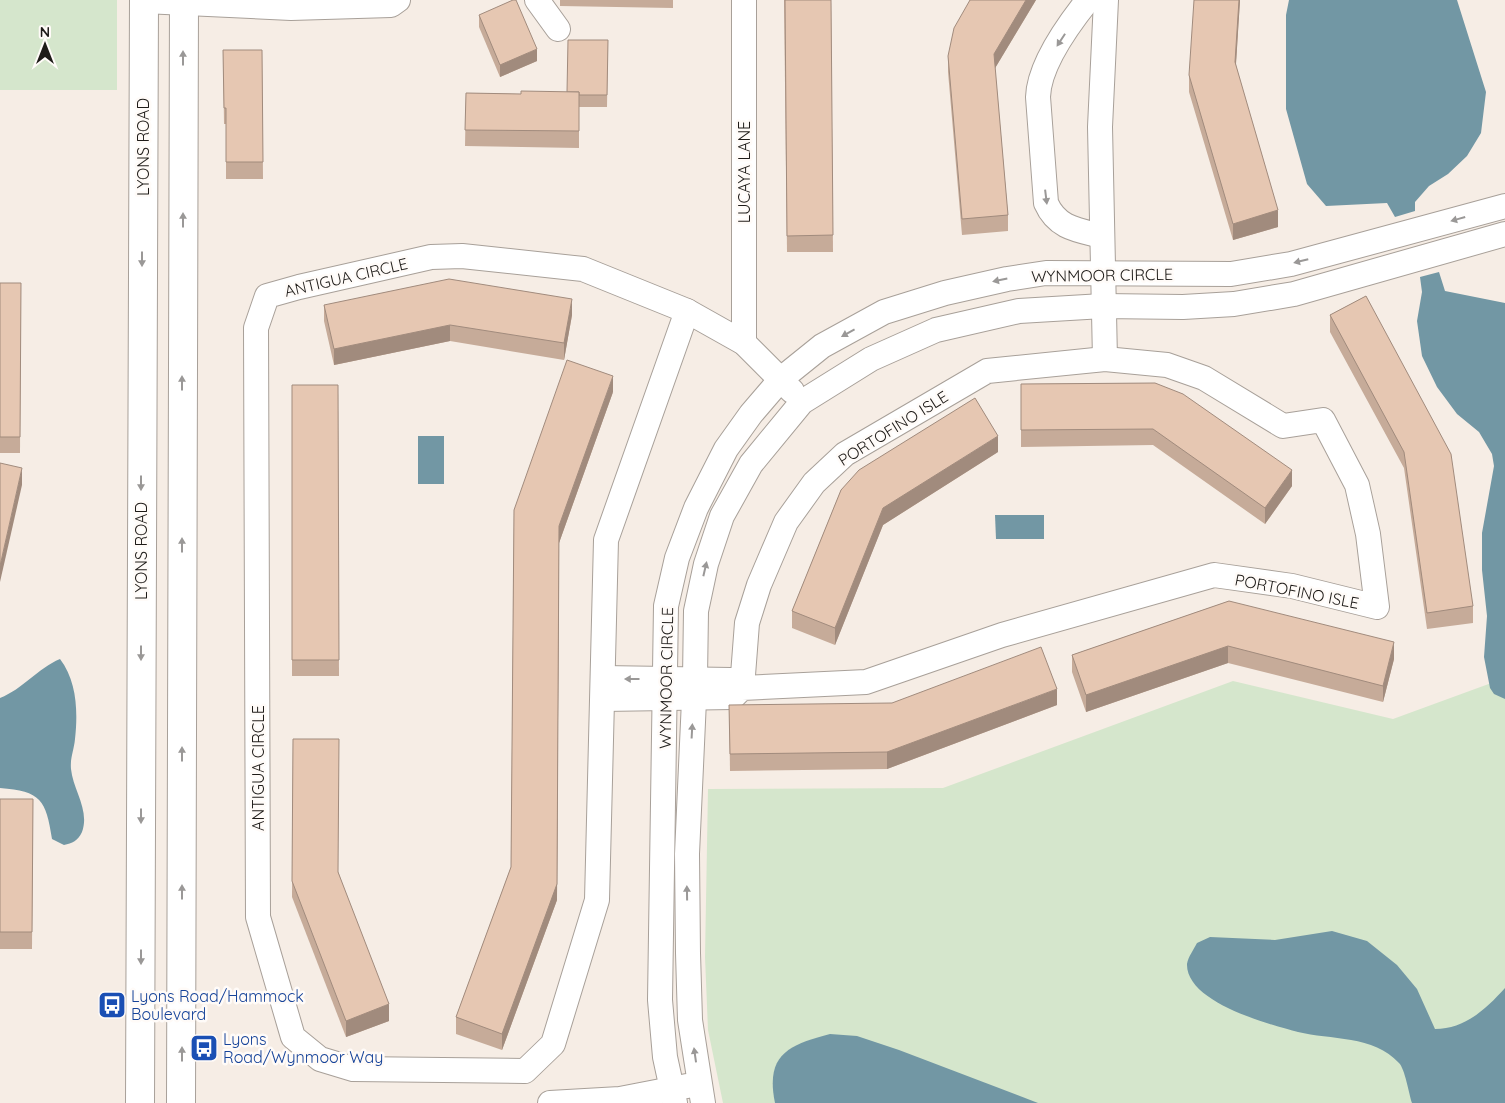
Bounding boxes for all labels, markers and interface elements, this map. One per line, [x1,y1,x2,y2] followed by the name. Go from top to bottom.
[20,20,70,70] north arrow
[40,23,50,41] text: N
[1056,34,1066,47] one-way arrow
[179,50,187,66] one-way arrow
[133,98,153,196] street label: LYONS ROAD
[734,121,754,223] street label: LUCAYA LANE
[1042,189,1050,205] one-way arrow
[179,212,187,228] one-way arrow
[1451,216,1466,224] one-way arrow
[138,252,146,268] one-way arrow
[282,253,410,301] street label: ANTIGUA CIRCLE
[1294,257,1309,265] one-way arrow
[1031,264,1173,286] street label: WYNMOOR CIRCLE
[992,277,1008,285] one-way arrow
[841,328,854,337] one-way arrow
[179,375,187,391] one-way arrow
[834,386,952,470] street label: PORTOFINO ISLE
[137,475,145,491] one-way arrow
[131,502,151,600] street label: LYONS ROAD
[178,537,186,553] one-way arrow
[701,562,709,577] one-way arrow
[1233,569,1361,613] street label: PORTOFINO ISLE
[655,607,677,749] street label: WYNMOOR CIRCLE
[137,645,145,661] one-way arrow
[623,675,639,683] one-way arrow
[248,705,268,831] street label: ANTIGUA CIRCLE
[689,722,697,738] one-way arrow
[178,746,186,762] one-way arrow
[137,808,145,824] one-way arrow
[178,884,186,900] one-way arrow
[683,885,691,901] one-way arrow
[137,950,145,966] one-way arrow
[131,986,304,1024] place label: Lyons Road/Hammock Boulevard
[97,990,127,1020] bus stop icon: Lyons Road/Hammock Boulevard
[223,1029,383,1067] place label: Lyons Road/Wynmoor Way
[189,1033,219,1063] bus stop icon: Lyons Road/Wynmoor Way
[178,1046,186,1062] one-way arrow
[690,1047,698,1063] one-way arrow

